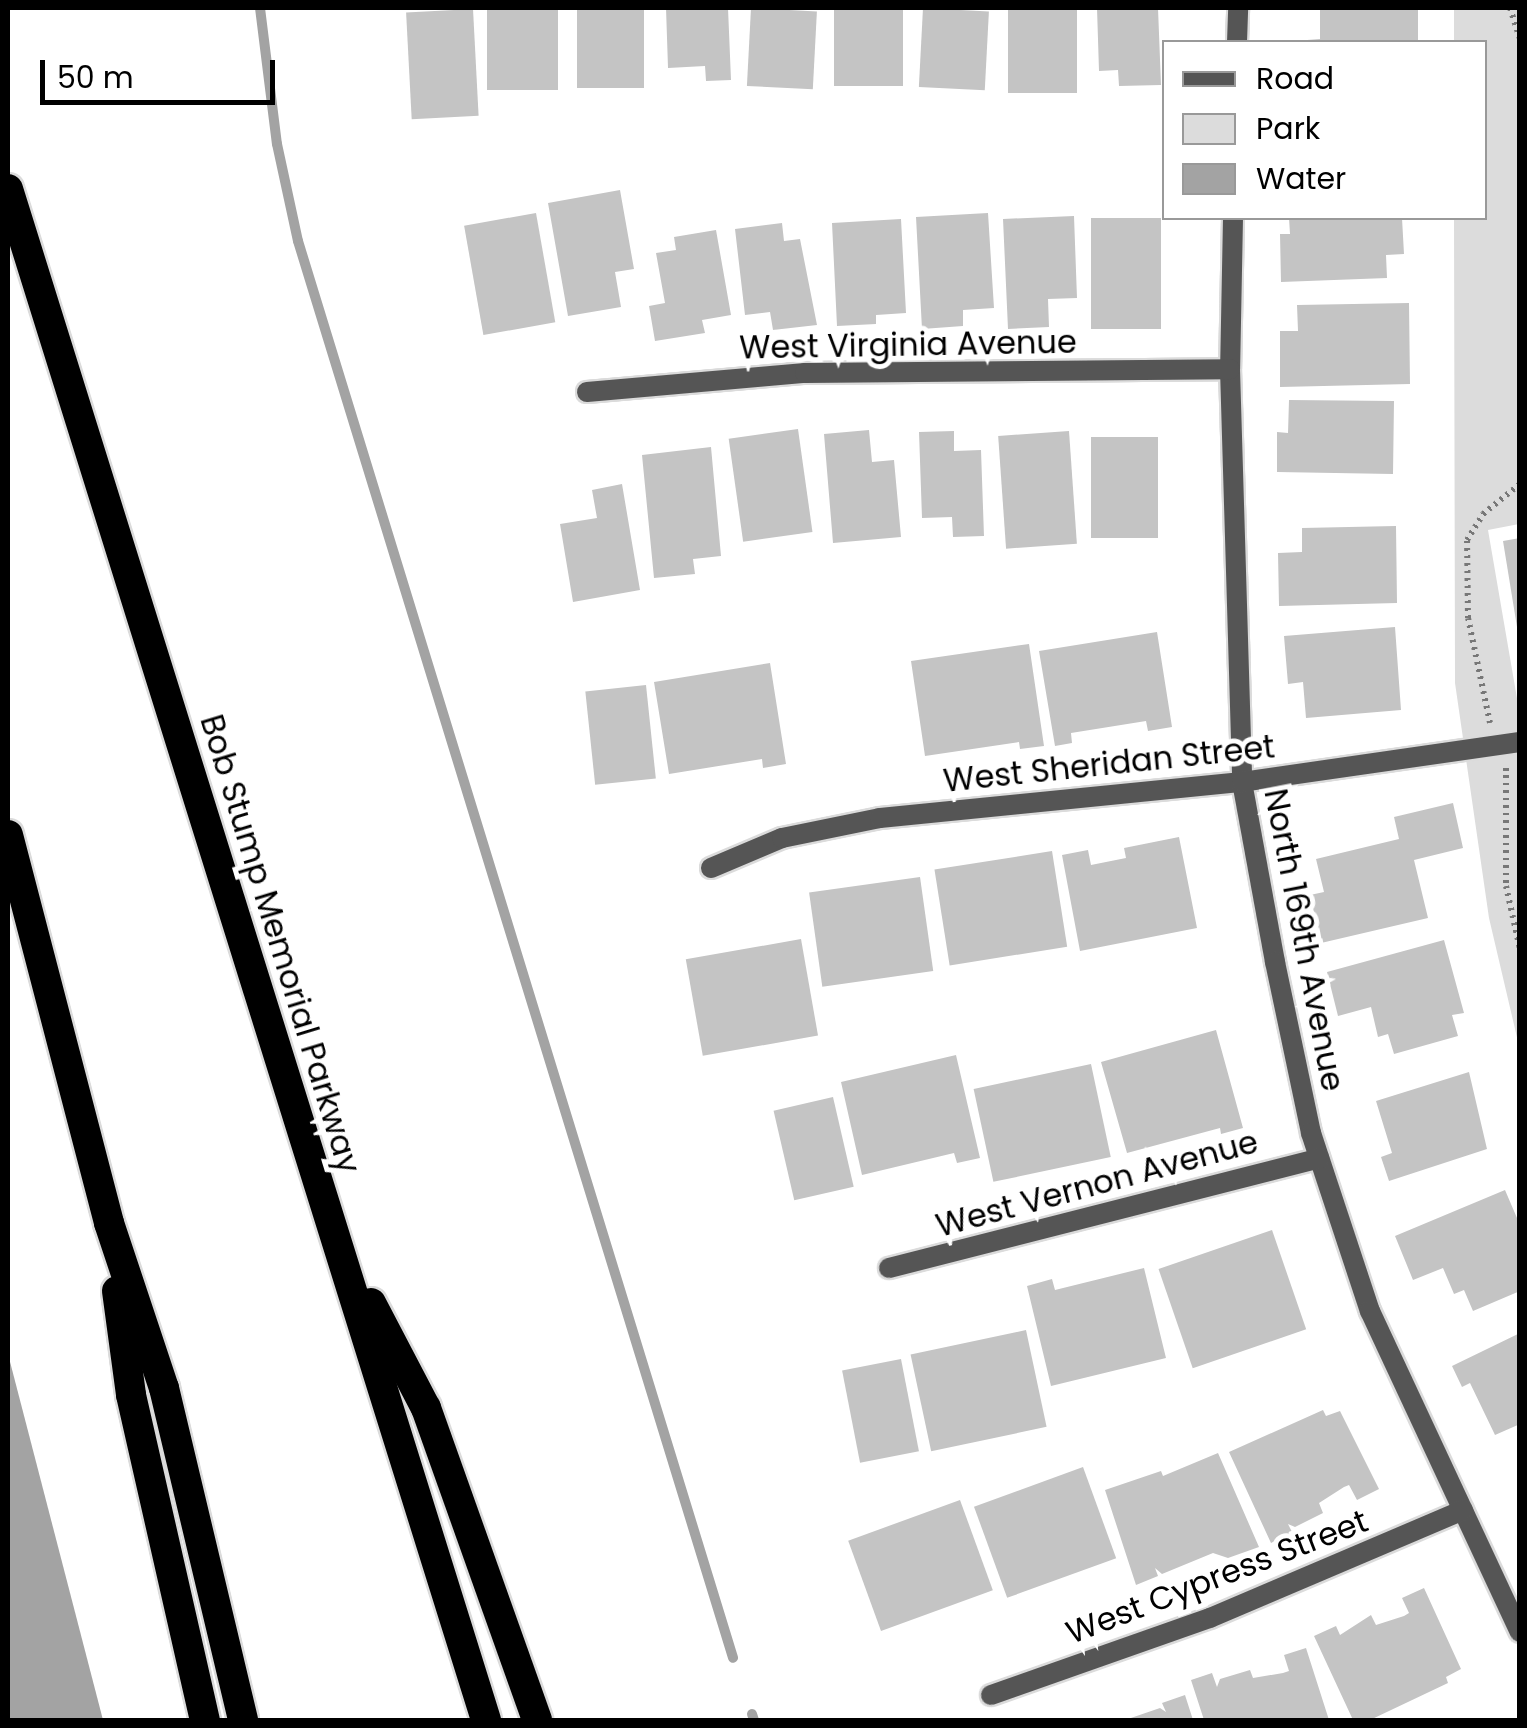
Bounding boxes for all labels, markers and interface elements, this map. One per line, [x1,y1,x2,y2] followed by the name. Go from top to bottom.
[45,40,280,102] scale bar
[1162,40,1487,220] legend
[57,56,134,99] text: 50 m
[1256,57,1334,100] text: Road
[1256,107,1320,150] text: Park
[1256,157,1346,200] text: Water
[739,323,1077,367] street label: West Virginia Avenue
[192,710,368,1178] street label: Bob Stump Memorial Parkway
[941,728,1277,800] street label: West Sheridan Street
[1256,786,1352,1094] street label: North 169th Avenue
[932,1123,1262,1245] street label: West Vernon Avenue
[1061,1502,1373,1652] street label: West Cypress Street

